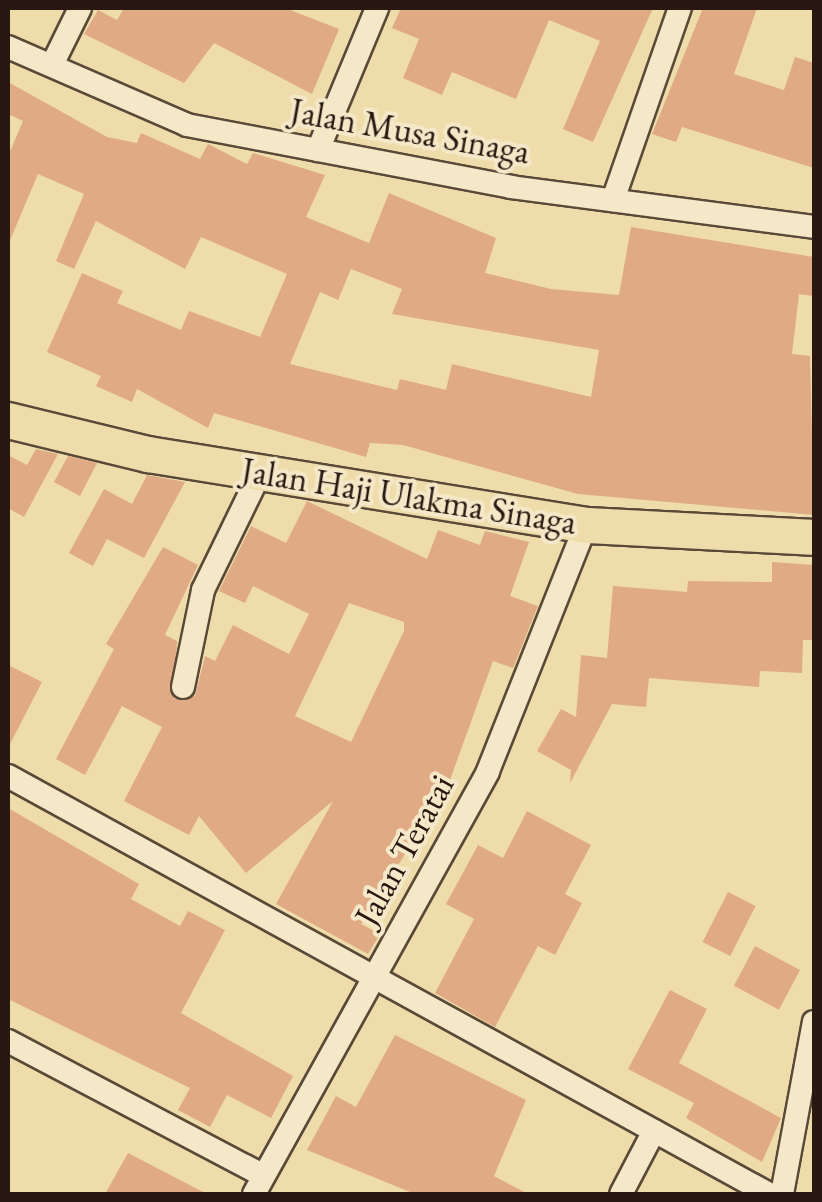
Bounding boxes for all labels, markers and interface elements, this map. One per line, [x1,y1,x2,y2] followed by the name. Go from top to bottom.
[287,89,533,173] street label: Jalan Musa Sinaga
[239,449,579,543] street label: Jalan Haji Ulakma Sinaga
[345,767,463,933] street label: Jalan Teratai

